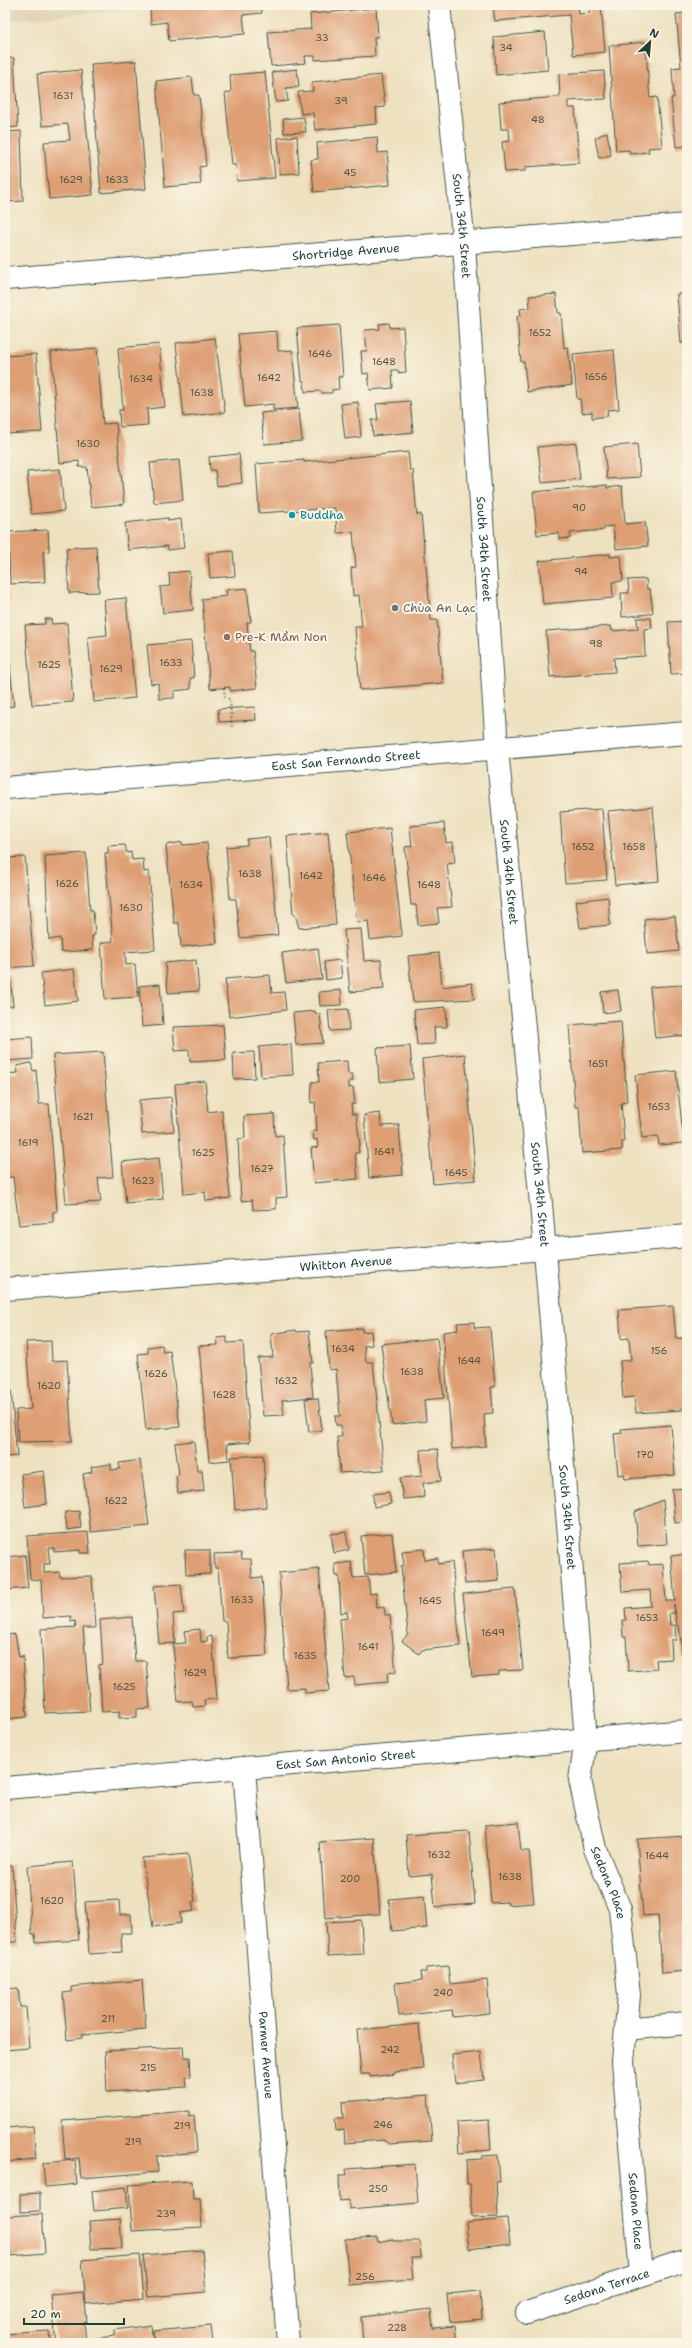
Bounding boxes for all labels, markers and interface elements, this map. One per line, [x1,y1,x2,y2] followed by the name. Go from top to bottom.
[630,22,670,62] north arrow
[647,25,662,42] text: N
[315,31,329,44] house number: 33
[499,41,513,54] house number: 34
[53,89,73,102] house number: 1631
[334,94,348,107] house number: 39
[531,113,545,126] house number: 48
[344,166,356,179] house number: 45
[449,172,474,279] street label: South 34th Street
[59,173,83,186] house number: 1629
[105,173,129,186] house number: 1633
[291,240,401,264] street label: Shortridge Avenue
[528,326,552,339] house number: 1652
[308,347,332,360] house number: 1646
[372,355,396,368] house number: 1648
[584,370,608,383] house number: 1656
[257,371,281,384] house number: 1642
[129,372,153,385] house number: 1634
[190,386,214,399] house number: 1638
[76,437,100,450] house number: 1630
[473,496,495,602] street label: South 34th Street
[572,501,586,514] house number: 90
[300,507,344,523] place label: Buddha
[287,510,297,520] marker: Buddha
[574,565,588,578] house number: 94
[403,600,476,616] place label: Chùa An Lạc
[390,603,400,613] marker: Chùa An Lạc
[235,629,327,645] place label: Pre-K Mầm Non
[222,632,232,642] marker: Pre-K Mầm Non
[589,637,603,650] house number: 98
[159,656,183,669] house number: 1633
[37,658,61,671] house number: 1625
[99,662,123,675] house number: 1629
[271,747,421,774] street label: East San Fernando Street
[496,819,522,925] street label: South 34th Street
[571,840,595,853] house number: 1652
[622,840,646,853] house number: 1658
[238,867,262,880] house number: 1638
[299,869,323,882] house number: 1642
[362,871,386,884] house number: 1646
[55,877,79,890] house number: 1626
[179,878,203,891] house number: 1634
[417,878,441,891] house number: 1648
[119,901,143,914] house number: 1630
[588,1057,608,1070] house number: 1651
[647,1100,671,1113] house number: 1653
[73,1110,93,1123] house number: 1621
[18,1136,38,1149] house number: 1619
[527,1141,553,1248] street label: South 34th Street
[373,1145,395,1158] house number: 1641
[191,1146,215,1159] house number: 1625
[250,1162,274,1175] house number: 1627
[444,1166,468,1179] house number: 1645
[131,1174,155,1187] house number: 1623
[299,1252,393,1275] street label: Whitton Avenue
[331,1342,355,1355] house number: 1634
[651,1344,667,1357] house number: 156
[457,1354,481,1367] house number: 1644
[400,1365,424,1378] house number: 1638
[144,1367,168,1380] house number: 1626
[274,1374,298,1387] house number: 1632
[37,1379,61,1392] house number: 1620
[212,1388,236,1401] house number: 1628
[636,1448,654,1461] house number: 170
[555,1464,580,1571] street label: South 34th Street
[104,1494,128,1507] house number: 1622
[230,1593,254,1606] house number: 1633
[418,1594,442,1607] house number: 1645
[635,1611,659,1624] house number: 1653
[481,1626,505,1639] house number: 1649
[357,1640,379,1653] house number: 1641
[293,1649,317,1662] house number: 1635
[183,1666,207,1679] house number: 1629
[112,1680,136,1693] house number: 1625
[275,1746,416,1773] street label: East San Antonio Street
[587,1844,629,1920] street label: Sedona Place
[427,1848,451,1861] house number: 1632
[645,1849,669,1862] house number: 1644
[498,1870,522,1883] house number: 1638
[340,1872,360,1885] house number: 200
[40,1894,64,1907] house number: 1620
[433,1986,453,1999] house number: 240
[255,2011,277,2100] street label: Parmer Avenue
[101,2012,115,2025] house number: 211
[380,2043,400,2056] house number: 242
[140,2061,156,2074] house number: 215
[373,2118,393,2131] house number: 246
[173,2119,191,2132] house number: 219
[124,2135,142,2148] house number: 219
[624,2172,647,2251] street label: Sedona Place
[368,2182,388,2195] house number: 250
[156,2207,176,2220] house number: 239
[562,2265,652,2308] street label: Sedona Terrace
[355,2270,375,2283] house number: 256
[24,2300,124,2326] scale bar
[30,2306,61,2322] text: 20 m
[387,2321,407,2334] house number: 228

